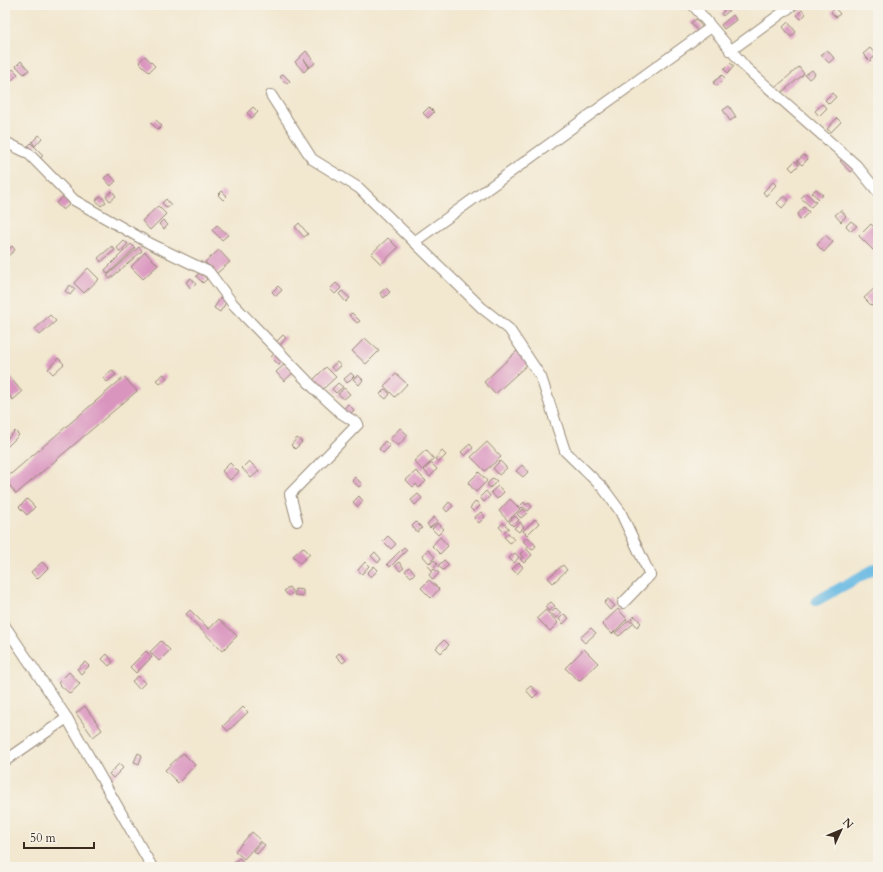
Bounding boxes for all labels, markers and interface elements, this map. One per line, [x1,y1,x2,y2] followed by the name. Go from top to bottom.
[821,810,861,850] north arrow
[839,815,857,832] text: N
[24,824,94,850] scale bar
[30,830,57,846] text: 50 m

